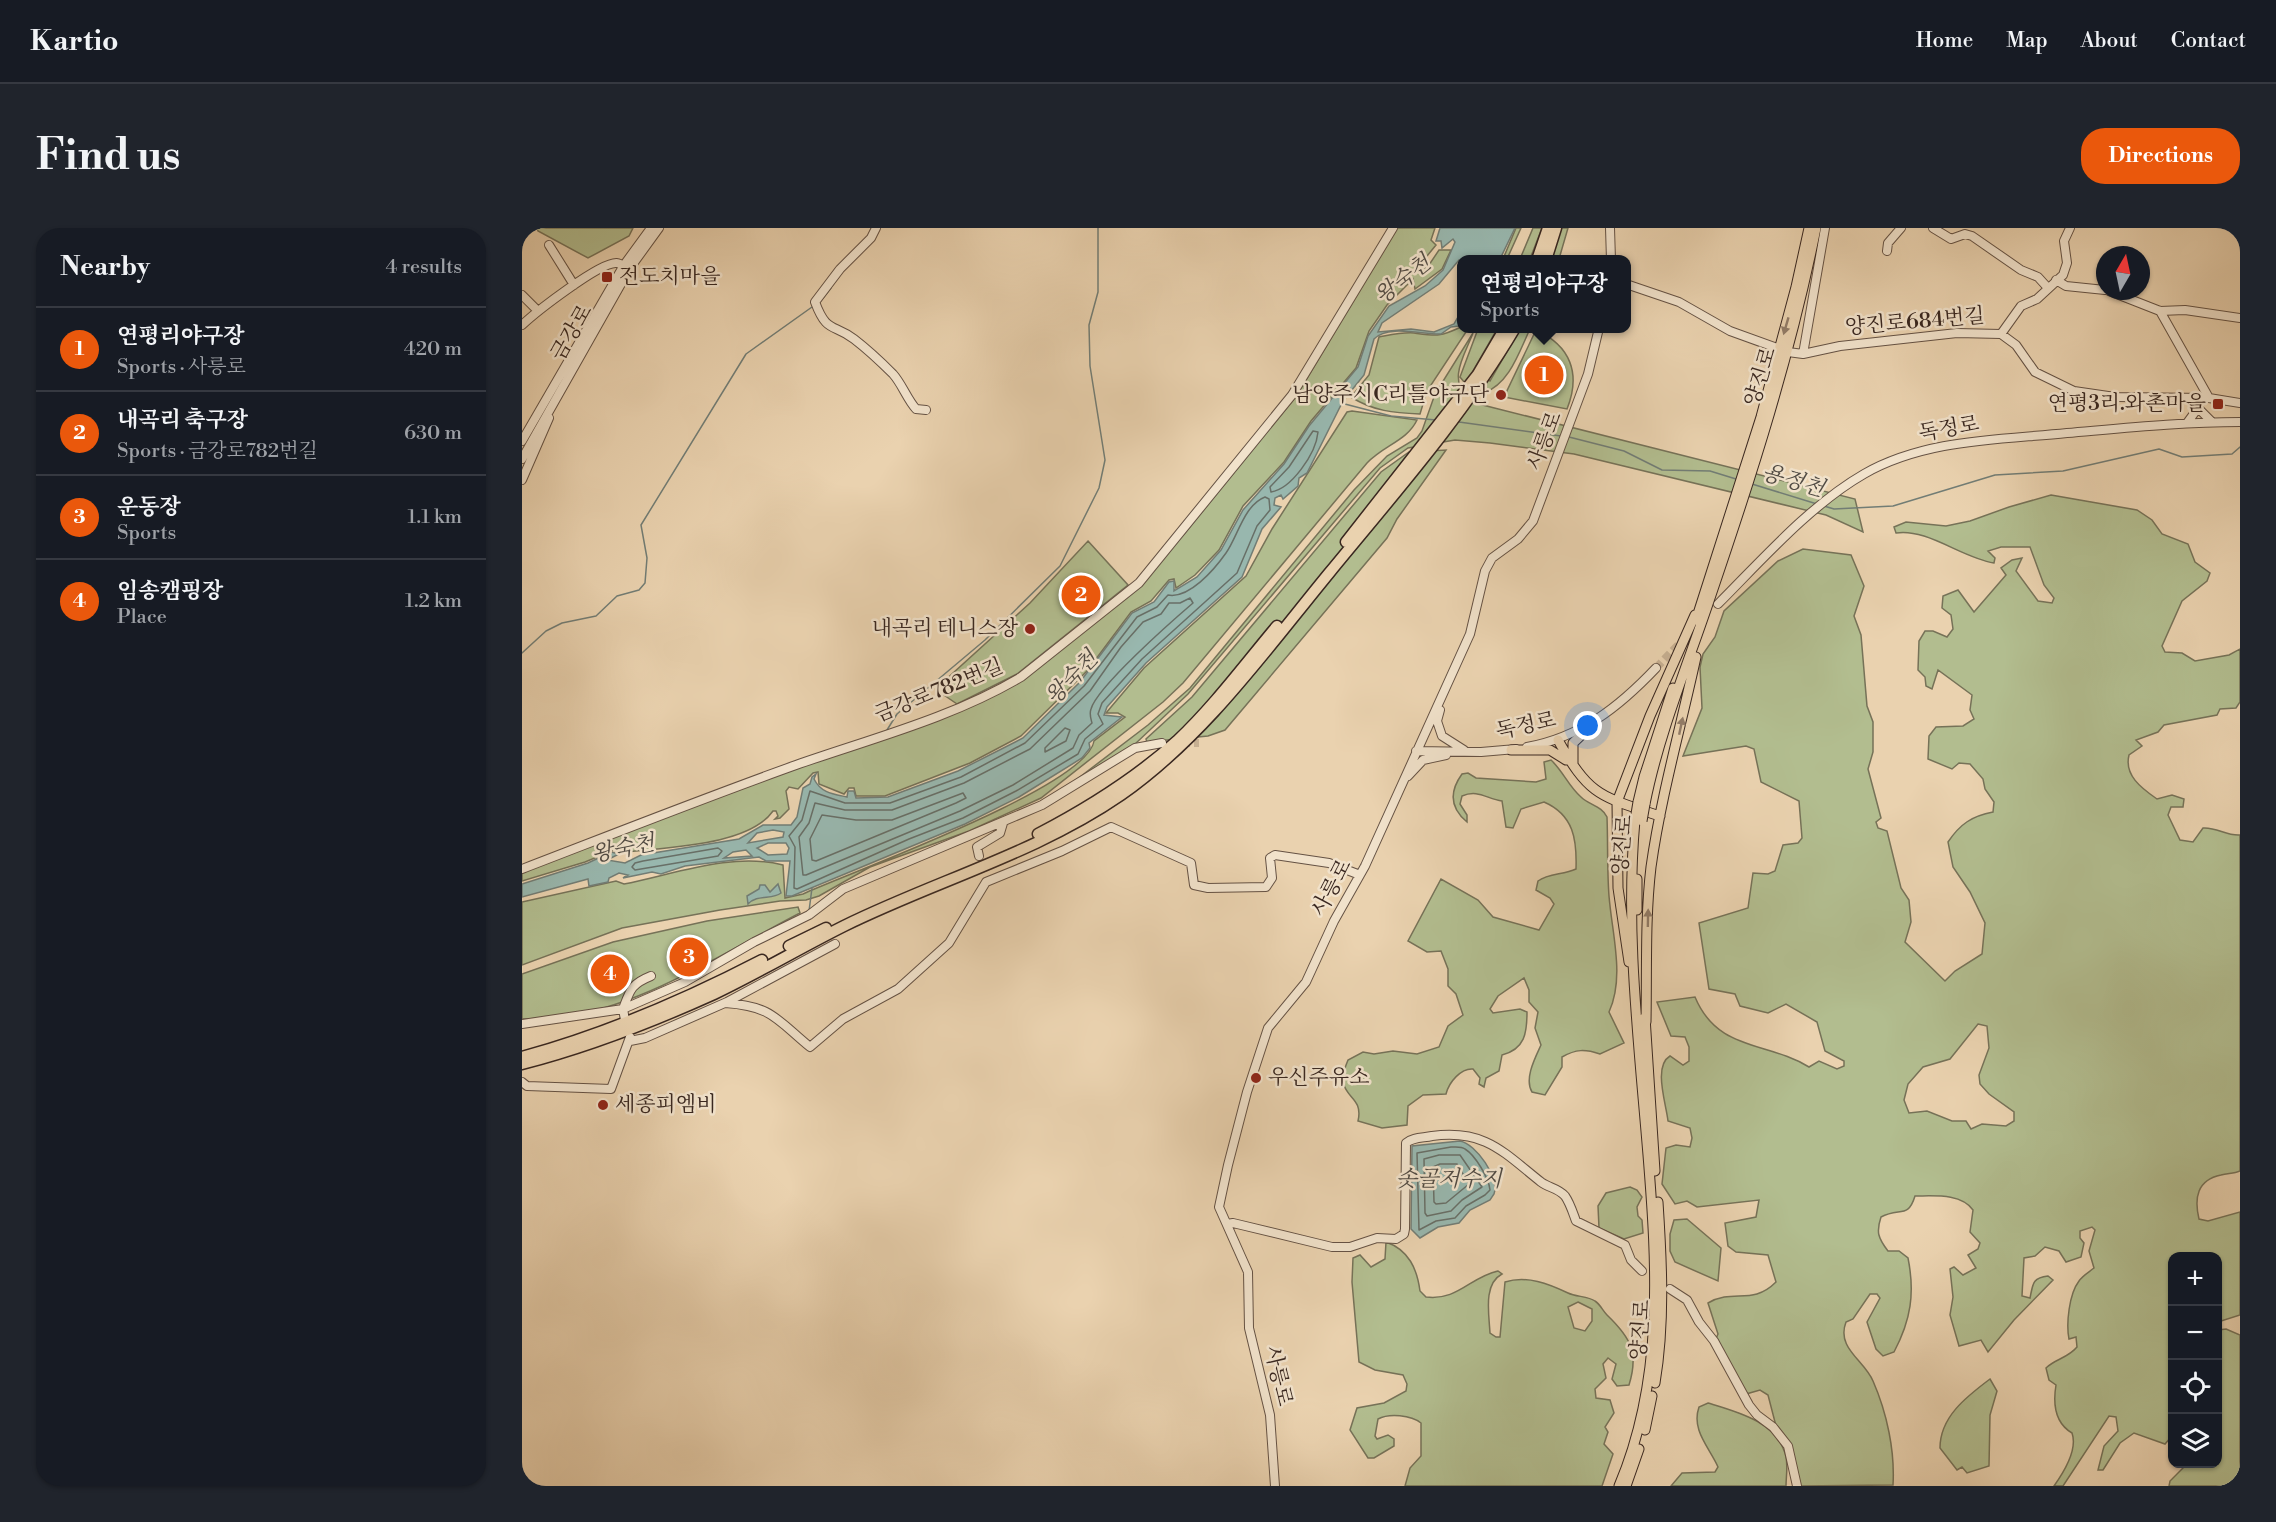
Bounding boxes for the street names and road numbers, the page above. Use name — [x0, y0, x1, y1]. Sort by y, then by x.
street label: 금강로 — [546, 300, 598, 366]
street label: 양진로684번길 — [1844, 303, 1986, 341]
street label: 양진로 — [1740, 344, 1782, 410]
street label: 사릉로 — [1522, 408, 1568, 474]
street label: 독정로 — [1917, 411, 1981, 447]
street label: 금강로782번길 — [871, 653, 1007, 729]
street label: 독정로 — [1494, 707, 1558, 745]
street label: 양진로 — [1607, 814, 1639, 876]
street label: 사릉로 — [1306, 855, 1358, 921]
street label: 양진로 — [1626, 1299, 1656, 1361]
street label: 사릉로 — [1258, 1343, 1298, 1409]

